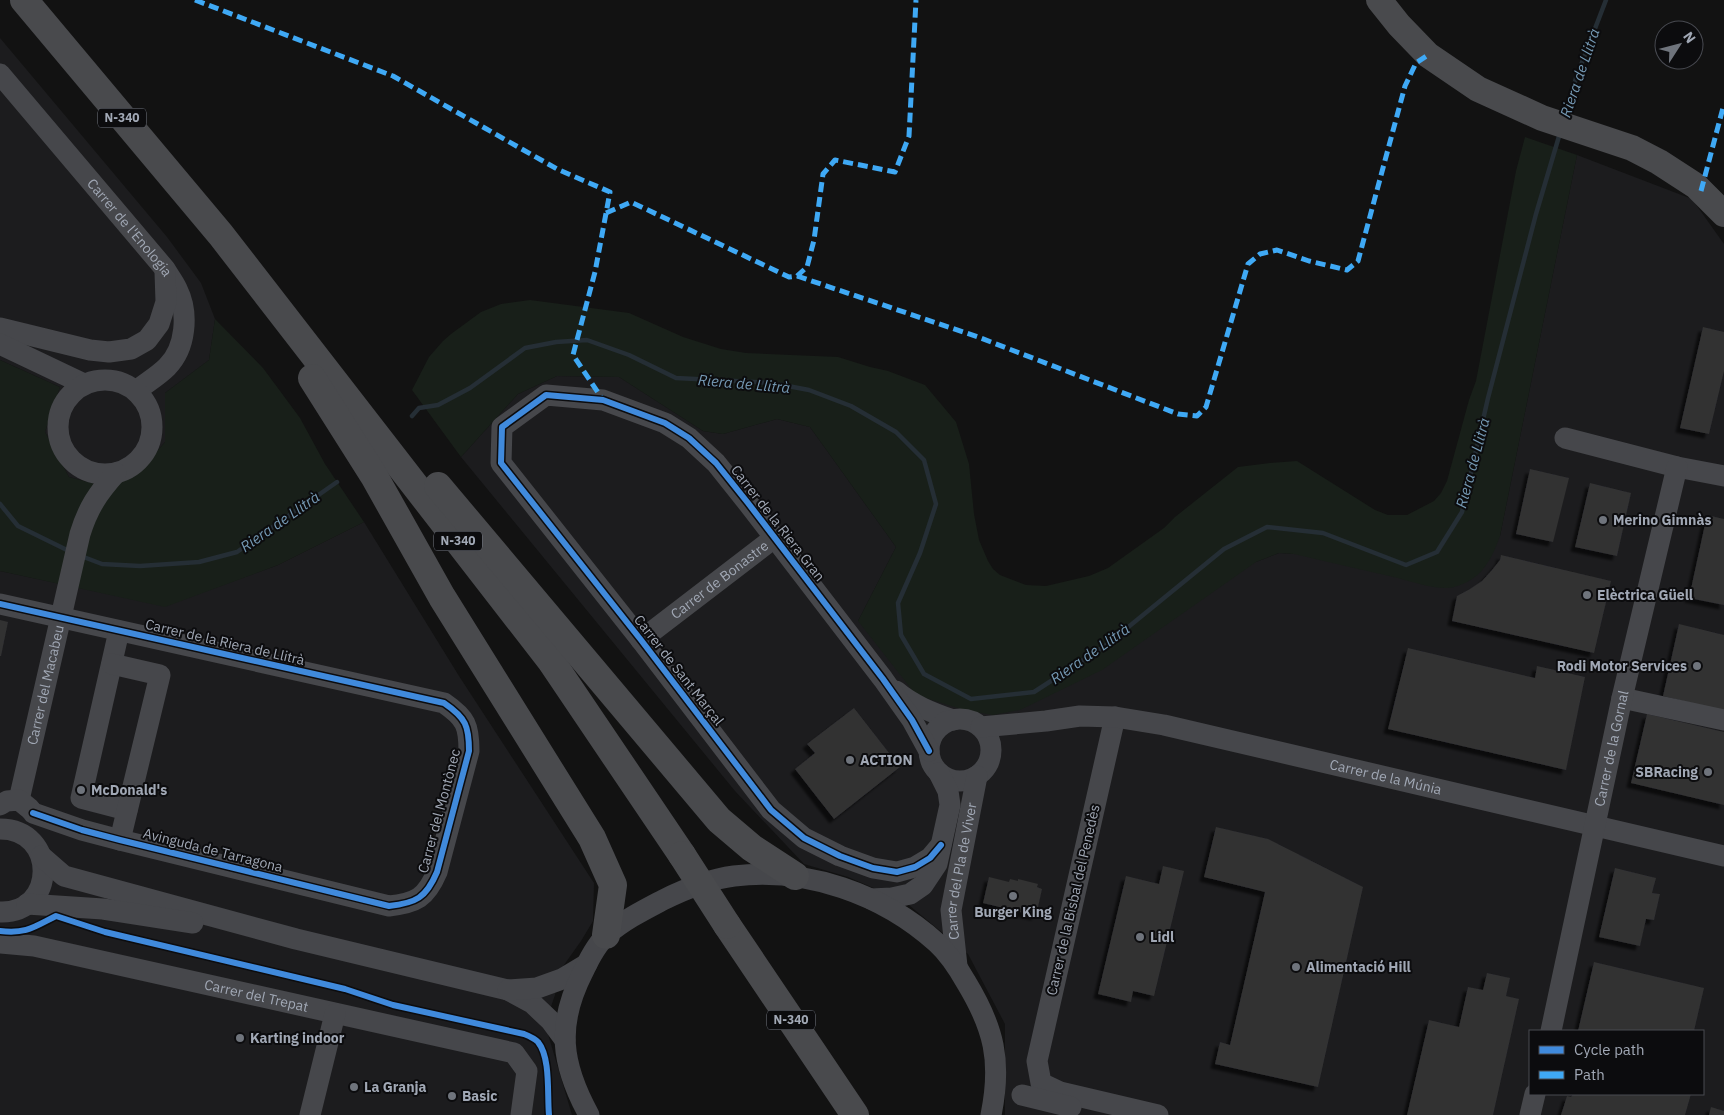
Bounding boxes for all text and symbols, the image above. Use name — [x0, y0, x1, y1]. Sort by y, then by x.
north arrow — [1654, 20, 1704, 70]
water label: Riera de Llitrà — [1555, 26, 1604, 120]
text: N — [1679, 28, 1700, 47]
road number: N-340 — [98, 109, 146, 128]
street label: Carrer de l'Enologia — [83, 175, 177, 280]
water label: Riera de Llitrà — [697, 370, 791, 397]
water label: Riera de Llitrà — [1451, 415, 1494, 510]
street label: Carrer de la Riera Gran — [727, 461, 829, 585]
water label: Riera de Llitrà — [236, 487, 323, 556]
place label: Merino Gimnàs — [1613, 511, 1712, 529]
marker: Merino Gimnàs — [1597, 514, 1609, 526]
road number: N-340 — [434, 532, 482, 550]
street label: Carrer de Bonastre — [667, 536, 772, 623]
place label: Elèctrica Güell — [1597, 586, 1693, 604]
marker: Elèctrica Güell — [1581, 589, 1593, 601]
street label: Carrer de Sant Marçal — [630, 611, 728, 729]
street label: Carrer de la Riera de Llitrà — [144, 615, 307, 669]
water label: Riera de Llitrà — [1046, 619, 1133, 688]
street label: Carrer del Macabeu — [23, 623, 68, 747]
place label: Rodi Motor Services — [1557, 657, 1687, 675]
marker: Rodi Motor Services — [1691, 660, 1703, 672]
street label: Carrer de la Gornal — [1590, 688, 1633, 808]
street label: Carrer del Montònec — [414, 747, 464, 875]
place label: ACTION — [860, 751, 913, 769]
marker: ACTION — [844, 754, 856, 766]
street label: Carrer de la Múnia — [1328, 755, 1444, 799]
place label: SBRacing — [1635, 763, 1698, 781]
marker: SBRacing — [1702, 766, 1714, 778]
place label: McDonald's — [91, 781, 167, 799]
marker: McDonald's — [75, 784, 87, 796]
street label: Carrer del Pla de Viver — [941, 801, 981, 941]
street label: Carrer de la Bisbal del Penedès — [1042, 803, 1104, 997]
street label: Avinguda de Tarragona — [141, 824, 285, 876]
marker: Burger King — [1007, 890, 1019, 902]
place label: Burger King — [974, 903, 1052, 921]
place label: Lidl — [1150, 928, 1174, 946]
marker: Lidl — [1134, 931, 1146, 943]
place label: Alimentació Hill — [1306, 958, 1411, 976]
marker: Alimentació Hill — [1290, 961, 1302, 973]
street label: Carrer del Trepat — [203, 975, 310, 1016]
road number: N-340 — [767, 1010, 815, 1030]
place label: Karting indoor — [250, 1029, 345, 1047]
legend — [1529, 1030, 1704, 1095]
marker: Karting indoor — [234, 1032, 246, 1044]
text: Cycle path — [1574, 1040, 1645, 1059]
text: Path — [1574, 1065, 1605, 1084]
place label: La Granja — [364, 1078, 427, 1096]
marker: La Granja — [348, 1081, 360, 1093]
place label: Basic — [462, 1087, 498, 1105]
marker: Basic — [446, 1090, 458, 1102]

